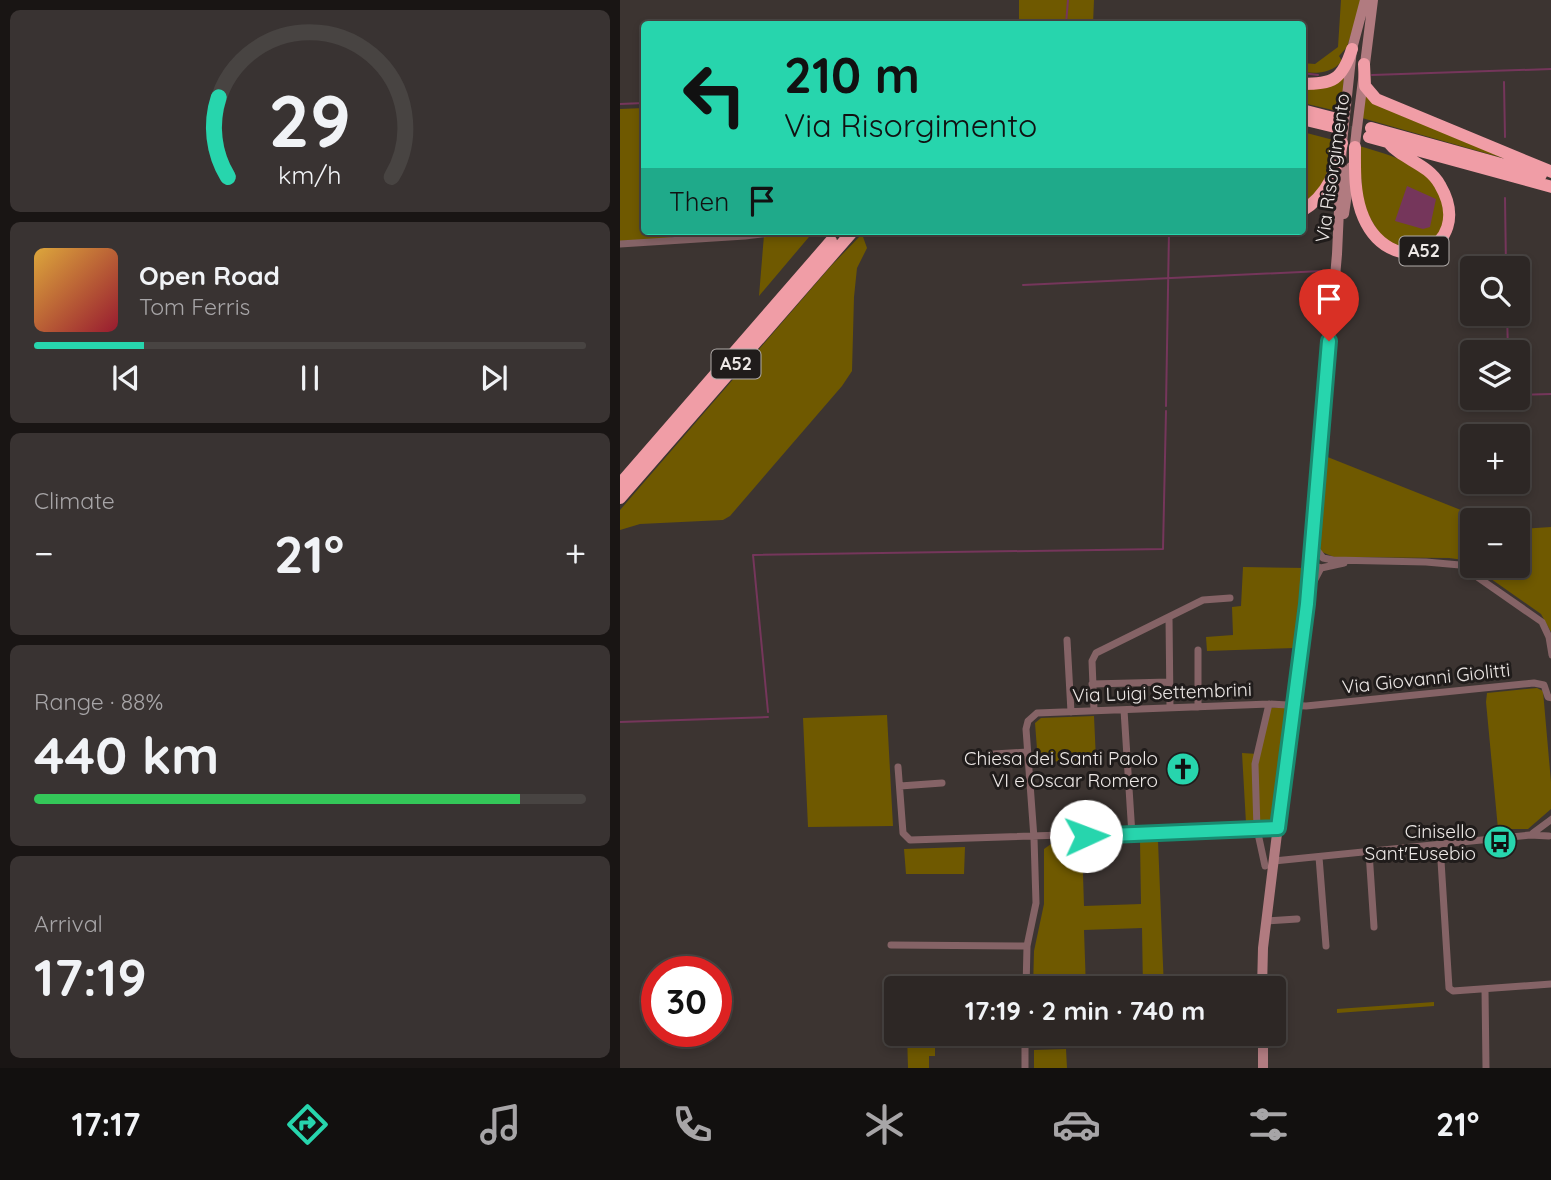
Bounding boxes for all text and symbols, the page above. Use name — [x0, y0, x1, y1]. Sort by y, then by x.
text: 210 m — [784, 44, 920, 105]
icon: left — [669, 49, 760, 140]
text: 29 — [269, 74, 351, 165]
street label: Via Risorgimento — [1310, 92, 1354, 244]
text: Via Risorgimento — [784, 105, 1037, 145]
text: km/h — [278, 159, 342, 190]
icon: arrive — [743, 182, 781, 220]
text: Then — [669, 185, 729, 218]
road number: A52 — [1400, 236, 1448, 265]
map controls — [1460, 256, 1530, 578]
button: search — [1460, 256, 1530, 326]
text: Open Road — [139, 259, 280, 292]
pin — [1299, 269, 1359, 341]
icon: arrive — [1310, 280, 1348, 318]
text: Tom Ferris — [139, 292, 250, 321]
button: layers — [1460, 340, 1530, 410]
road number: A52 — [712, 350, 760, 378]
icon: previous — [107, 359, 145, 397]
icon: pause — [291, 359, 329, 397]
icon: next — [475, 359, 513, 397]
button: + — [1460, 424, 1530, 494]
text: Climate — [34, 486, 115, 515]
button: − — [1460, 508, 1530, 578]
text: 21° — [274, 521, 344, 586]
text: − — [34, 529, 54, 577]
text: + — [565, 529, 586, 577]
street label: Via Giovanni Giolitti — [1341, 657, 1511, 699]
street label: Via Luigi Settembrini — [1072, 677, 1252, 707]
text: Range · 88% — [34, 687, 163, 716]
text: 440 km — [34, 722, 219, 787]
place label: Chiesa dei Santi Paolo VI e Oscar Romero — [964, 746, 1158, 792]
church icon: Chiesa dei Santi Paolo VI e Oscar Romero — [1164, 750, 1202, 788]
position arrow — [1049, 799, 1123, 873]
place label: Cinisello Sant'Eusebio — [1365, 819, 1476, 865]
bus stop icon: Cinisello Sant'Eusebio — [1481, 823, 1519, 861]
text: Arrival — [34, 909, 103, 938]
text: 17:19 — [34, 944, 147, 1009]
speed limit sign: 30 — [641, 956, 732, 1047]
text: 17:19 · 2 min · 740 m — [965, 994, 1205, 1027]
icon: directions — [283, 1100, 332, 1149]
icon: music — [476, 1100, 525, 1149]
icon: phone — [668, 1100, 717, 1149]
icon: climate — [860, 1100, 909, 1149]
icon: car — [1052, 1100, 1101, 1149]
icon: filters — [1244, 1100, 1293, 1149]
text: 17:17 — [72, 1104, 140, 1144]
text: 21° — [1436, 1104, 1479, 1144]

